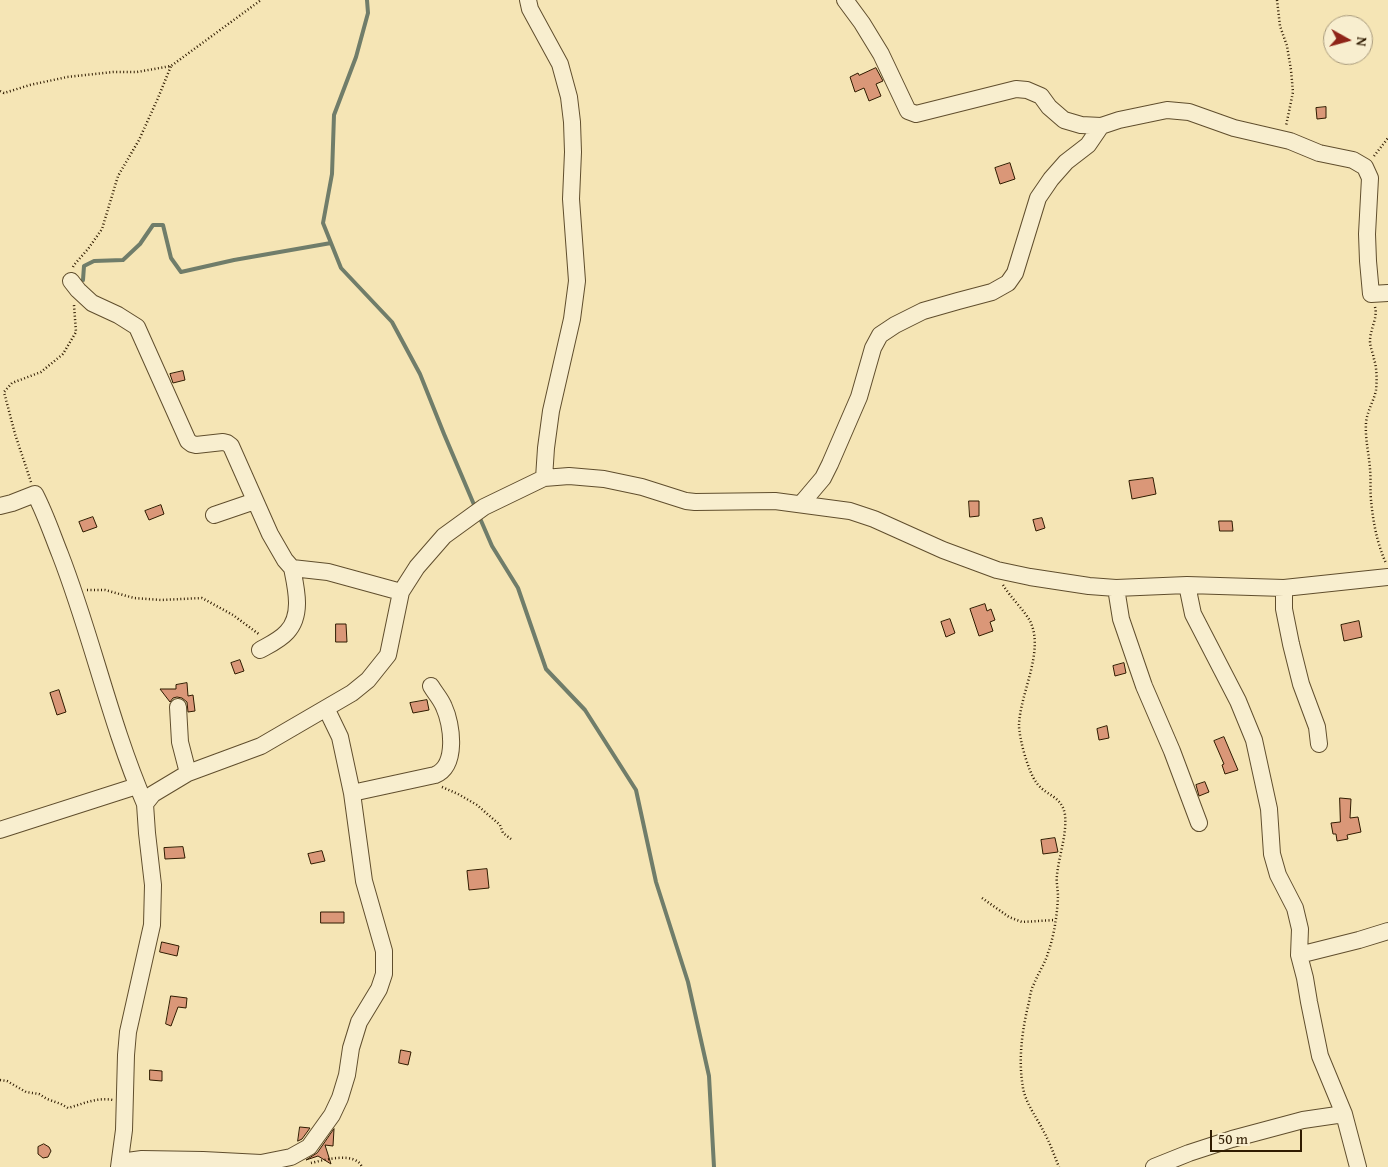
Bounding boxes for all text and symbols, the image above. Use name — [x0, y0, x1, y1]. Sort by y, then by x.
north arrow — [1323, 15, 1373, 65]
text: N — [1351, 36, 1372, 48]
scale bar — [1213, 1120, 1306, 1152]
text: 50 m — [1218, 1128, 1248, 1149]

